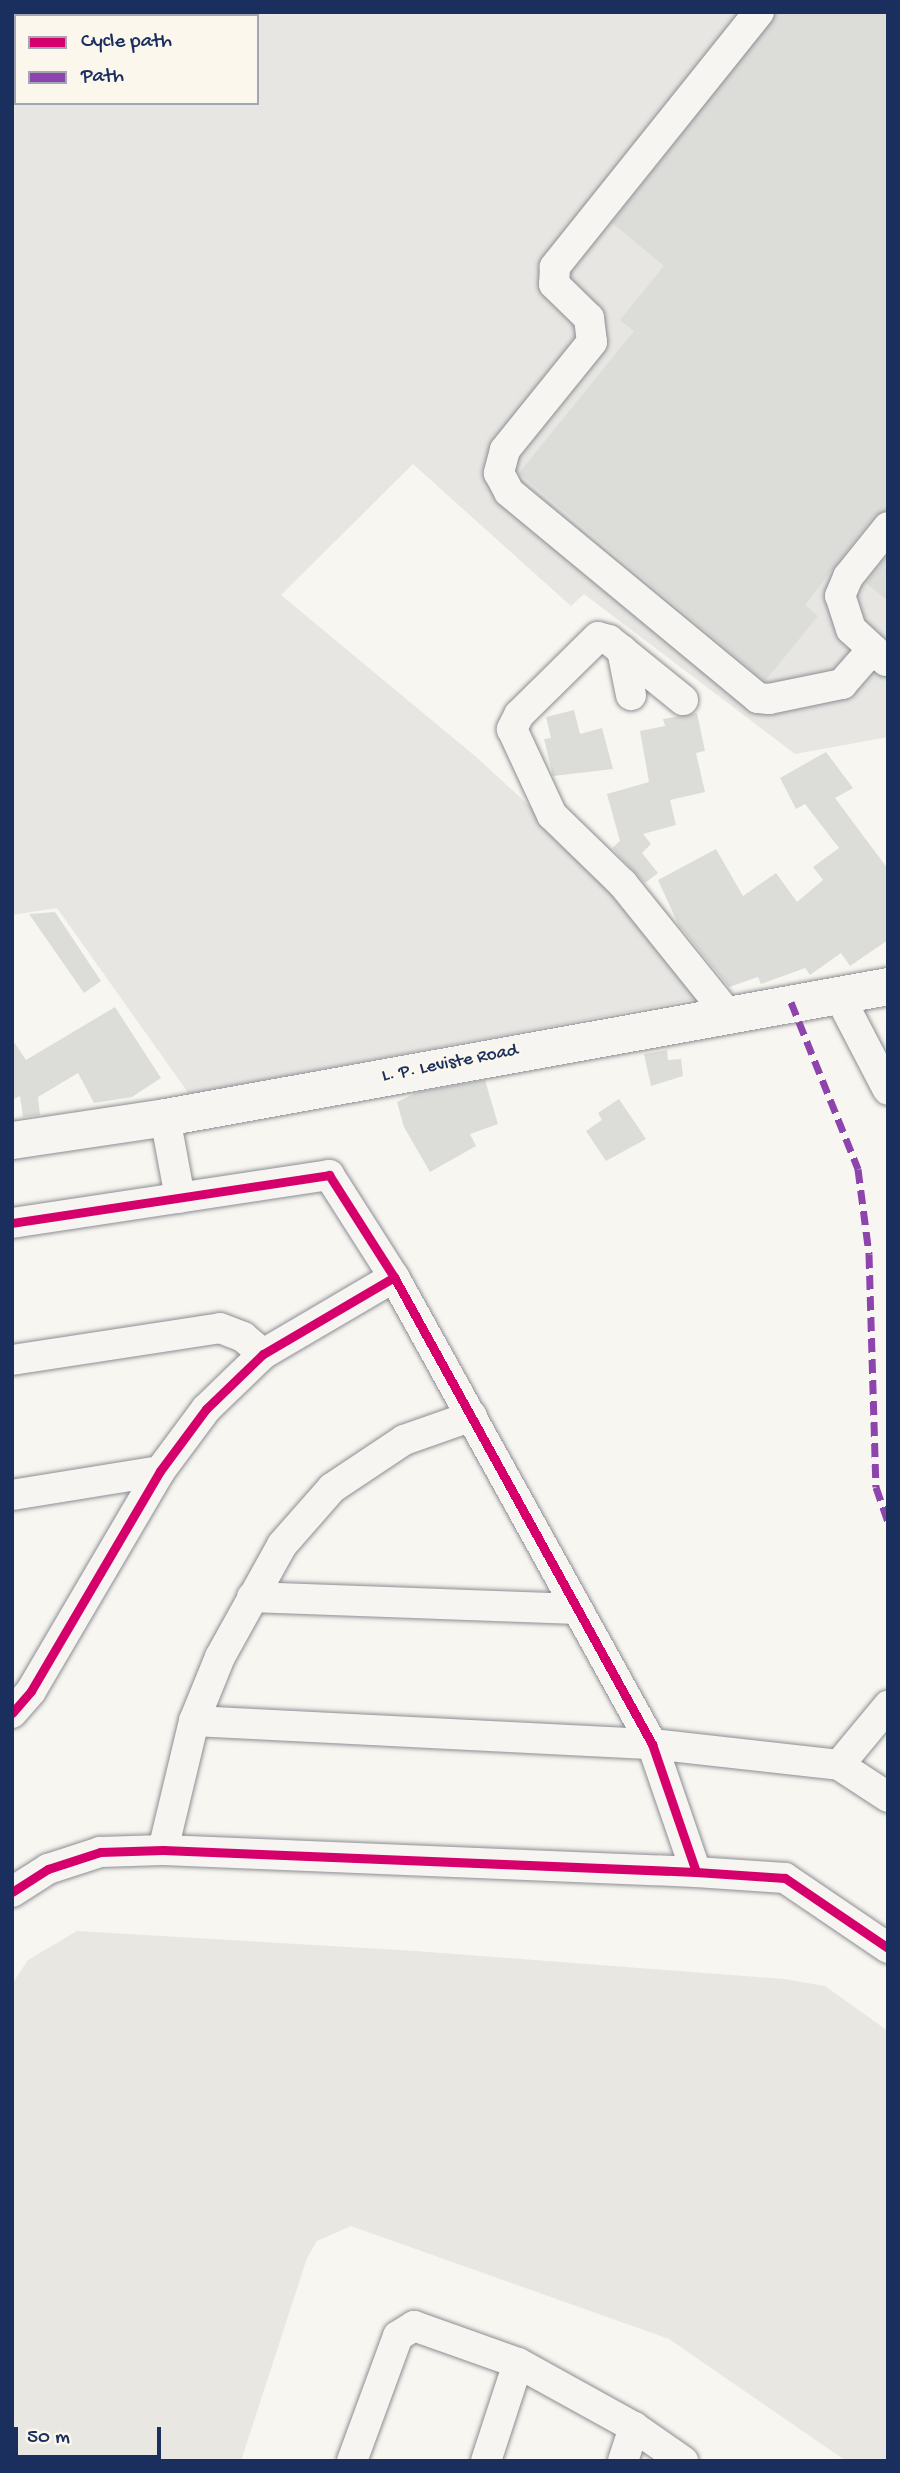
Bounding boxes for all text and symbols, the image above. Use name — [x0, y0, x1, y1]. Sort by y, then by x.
legend — [14, 14, 259, 105]
text: Cycle path — [81, 30, 172, 55]
text: Path — [81, 65, 124, 90]
street label: L. P. Leviste Road — [380, 1040, 520, 1088]
scale bar — [18, 2414, 164, 2458]
text: 50 m — [27, 2426, 70, 2451]

